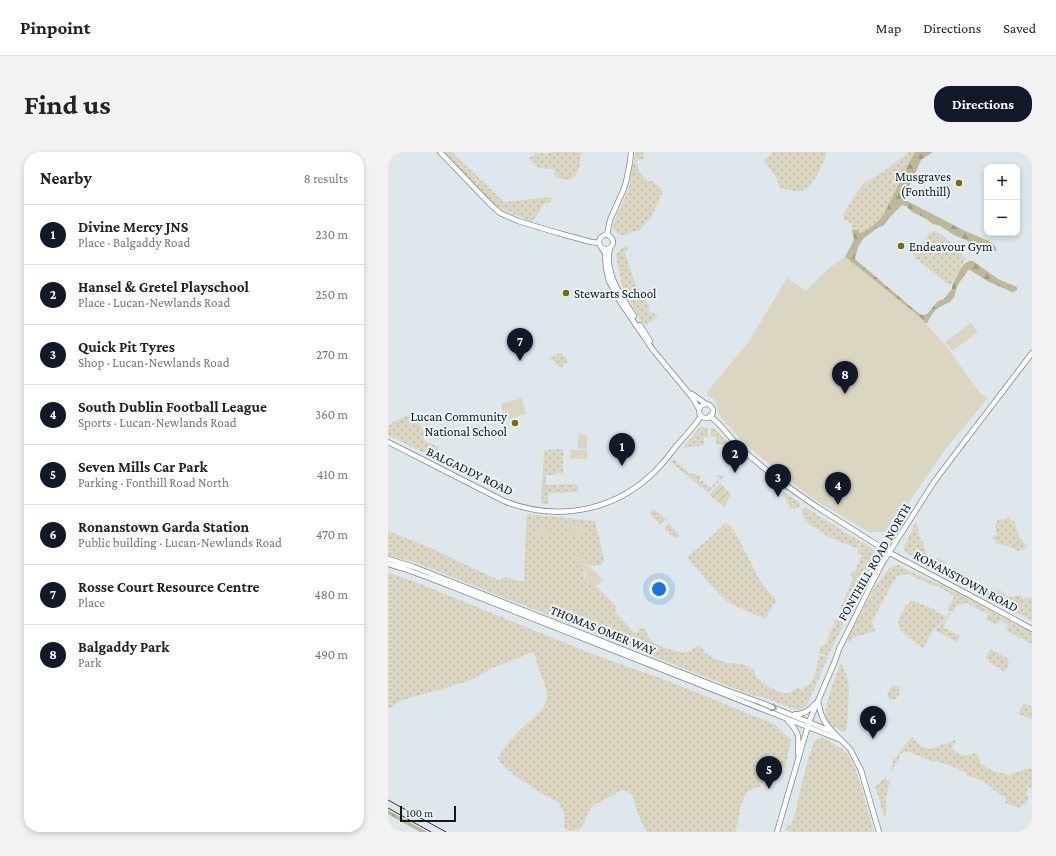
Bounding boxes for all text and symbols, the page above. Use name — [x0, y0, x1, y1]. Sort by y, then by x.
text: Pinpoint — [20, 17, 91, 38]
text: Map — [876, 20, 901, 36]
text: Directions — [923, 20, 981, 36]
text: Saved — [1003, 20, 1036, 36]
button: Directions — [934, 86, 1032, 122]
text: Find us — [24, 89, 111, 120]
map controls — [984, 164, 1020, 236]
button: + — [984, 164, 1020, 200]
text: Nearby — [40, 169, 92, 188]
place label: Musgraves (Fonthill) — [895, 169, 951, 200]
text: 8 results — [304, 171, 348, 186]
marker: Musgraves (Fonthill) — [954, 178, 964, 188]
button: − — [984, 200, 1020, 236]
text: Divine Mercy JNS — [78, 219, 188, 235]
text: 1 — [51, 227, 55, 242]
text: 230 m — [315, 227, 348, 242]
text: Place · Balgaddy Road — [78, 235, 190, 250]
place label: Endeavour Gym — [909, 239, 993, 254]
marker: Endeavour Gym — [896, 241, 906, 251]
text: Hansel & Gretel Playschool — [78, 279, 249, 295]
place label: Stewarts School — [574, 286, 657, 301]
text: 2 — [50, 287, 56, 302]
text: 250 m — [315, 287, 348, 302]
marker: Stewarts School — [561, 288, 571, 298]
text: Place · Lucan-Newlands Road — [78, 295, 230, 310]
pin: 7 — [507, 328, 533, 361]
text: Quick Pit Tyres — [78, 339, 175, 355]
text: 3 — [50, 347, 56, 362]
text: 270 m — [316, 347, 348, 362]
text: Shop · Lucan-Newlands Road — [78, 355, 230, 370]
pin: 8 — [832, 361, 858, 394]
text: South Dublin Football League — [78, 399, 267, 415]
text: 4 — [49, 407, 57, 422]
text: 360 m — [315, 407, 348, 422]
place label: Lucan Community National School — [410, 409, 508, 439]
text: Sports · Lucan-Newlands Road — [78, 415, 237, 430]
marker: Lucan Community National School — [510, 418, 520, 428]
pin: 1 — [609, 433, 635, 466]
pin: 2 — [722, 440, 748, 473]
street label: BALGADDY ROAD — [424, 444, 516, 498]
text: Seven Mills Car Park — [78, 459, 208, 475]
pin: 3 — [765, 464, 791, 497]
text: 5 — [50, 467, 56, 482]
text: 410 m — [317, 467, 348, 482]
pin: 4 — [825, 472, 851, 505]
text: Parking · Fonthill Road North — [78, 475, 229, 490]
street label: FONTHILL ROAD NORTH — [834, 501, 914, 623]
text: Ronanstown Garda Station — [78, 519, 249, 535]
text: 6 — [49, 527, 57, 542]
text: 470 m — [316, 527, 348, 542]
text: Public building · Lucan-Newlands Road — [78, 535, 282, 550]
street label: RONANSTOWN ROAD — [911, 547, 1021, 615]
text: Rosse Court Resource Centre — [78, 579, 259, 595]
your location — [649, 579, 669, 599]
text: 7 — [50, 587, 56, 602]
text: 480 m — [314, 587, 348, 602]
text: Place — [78, 595, 105, 610]
street label: THOMAS OMER WAY — [548, 602, 658, 658]
text: Balgaddy Park — [78, 639, 169, 655]
text: 8 — [49, 647, 57, 662]
text: 490 m — [315, 647, 348, 662]
text: Park — [78, 655, 101, 670]
one-way arrow — [770, 703, 778, 711]
pin: 6 — [860, 706, 886, 739]
pin: 5 — [756, 756, 782, 789]
scale bar — [400, 804, 456, 823]
text: 100 m — [406, 807, 433, 819]

